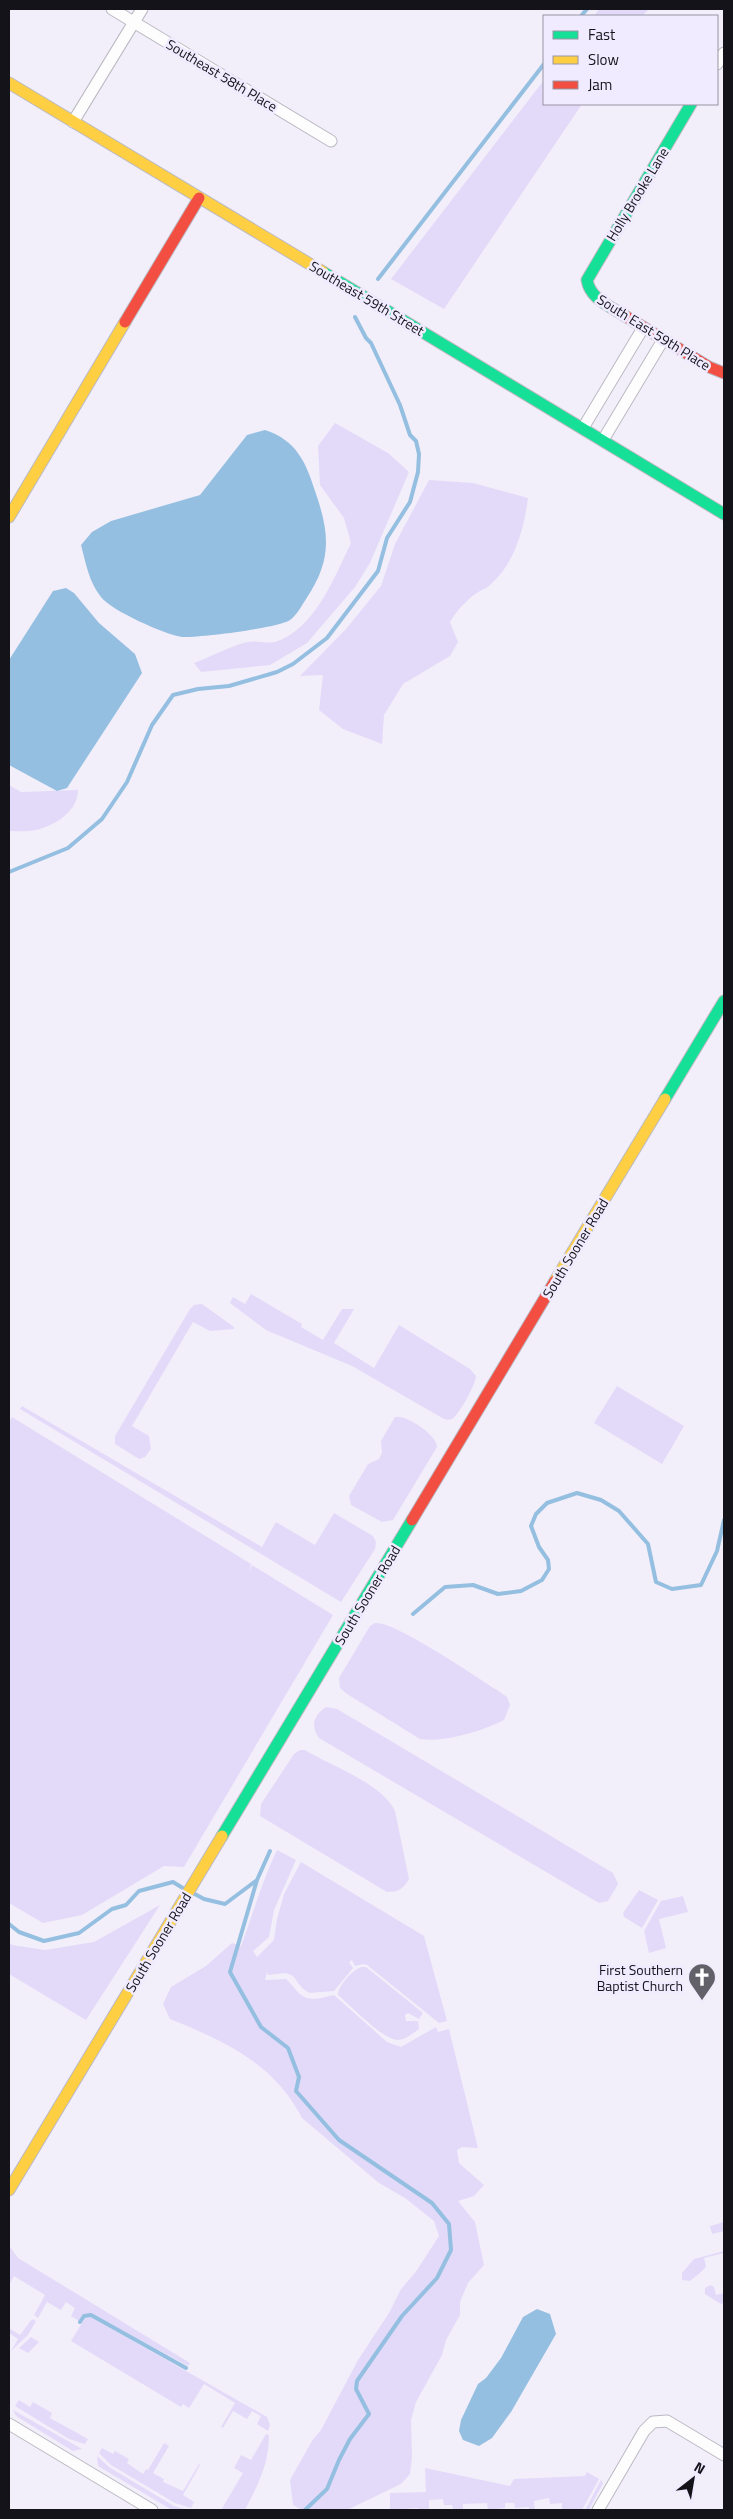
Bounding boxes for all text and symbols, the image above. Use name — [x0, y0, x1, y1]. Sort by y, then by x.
legend — [543, 15, 718, 105]
text: Fast — [588, 23, 616, 46]
street label: Southeast 58th Place — [162, 33, 282, 117]
text: Slow — [588, 48, 619, 71]
text: Jam — [588, 73, 612, 96]
street label: Holly Brooke Lane — [601, 143, 673, 245]
street label: Southeast 59th Street — [306, 255, 429, 341]
street label: South East 59th Place — [593, 289, 715, 375]
street label: South Sooner Road — [537, 1194, 613, 1302]
street label: South Sooner Road — [329, 1541, 405, 1649]
street label: South Sooner Road — [120, 1888, 196, 1996]
place label: First Southern Baptist Church — [597, 1959, 683, 1996]
church icon: First Southern Baptist Church — [687, 1962, 717, 2001]
north arrow — [668, 2454, 718, 2504]
text: N — [690, 2456, 710, 2479]

